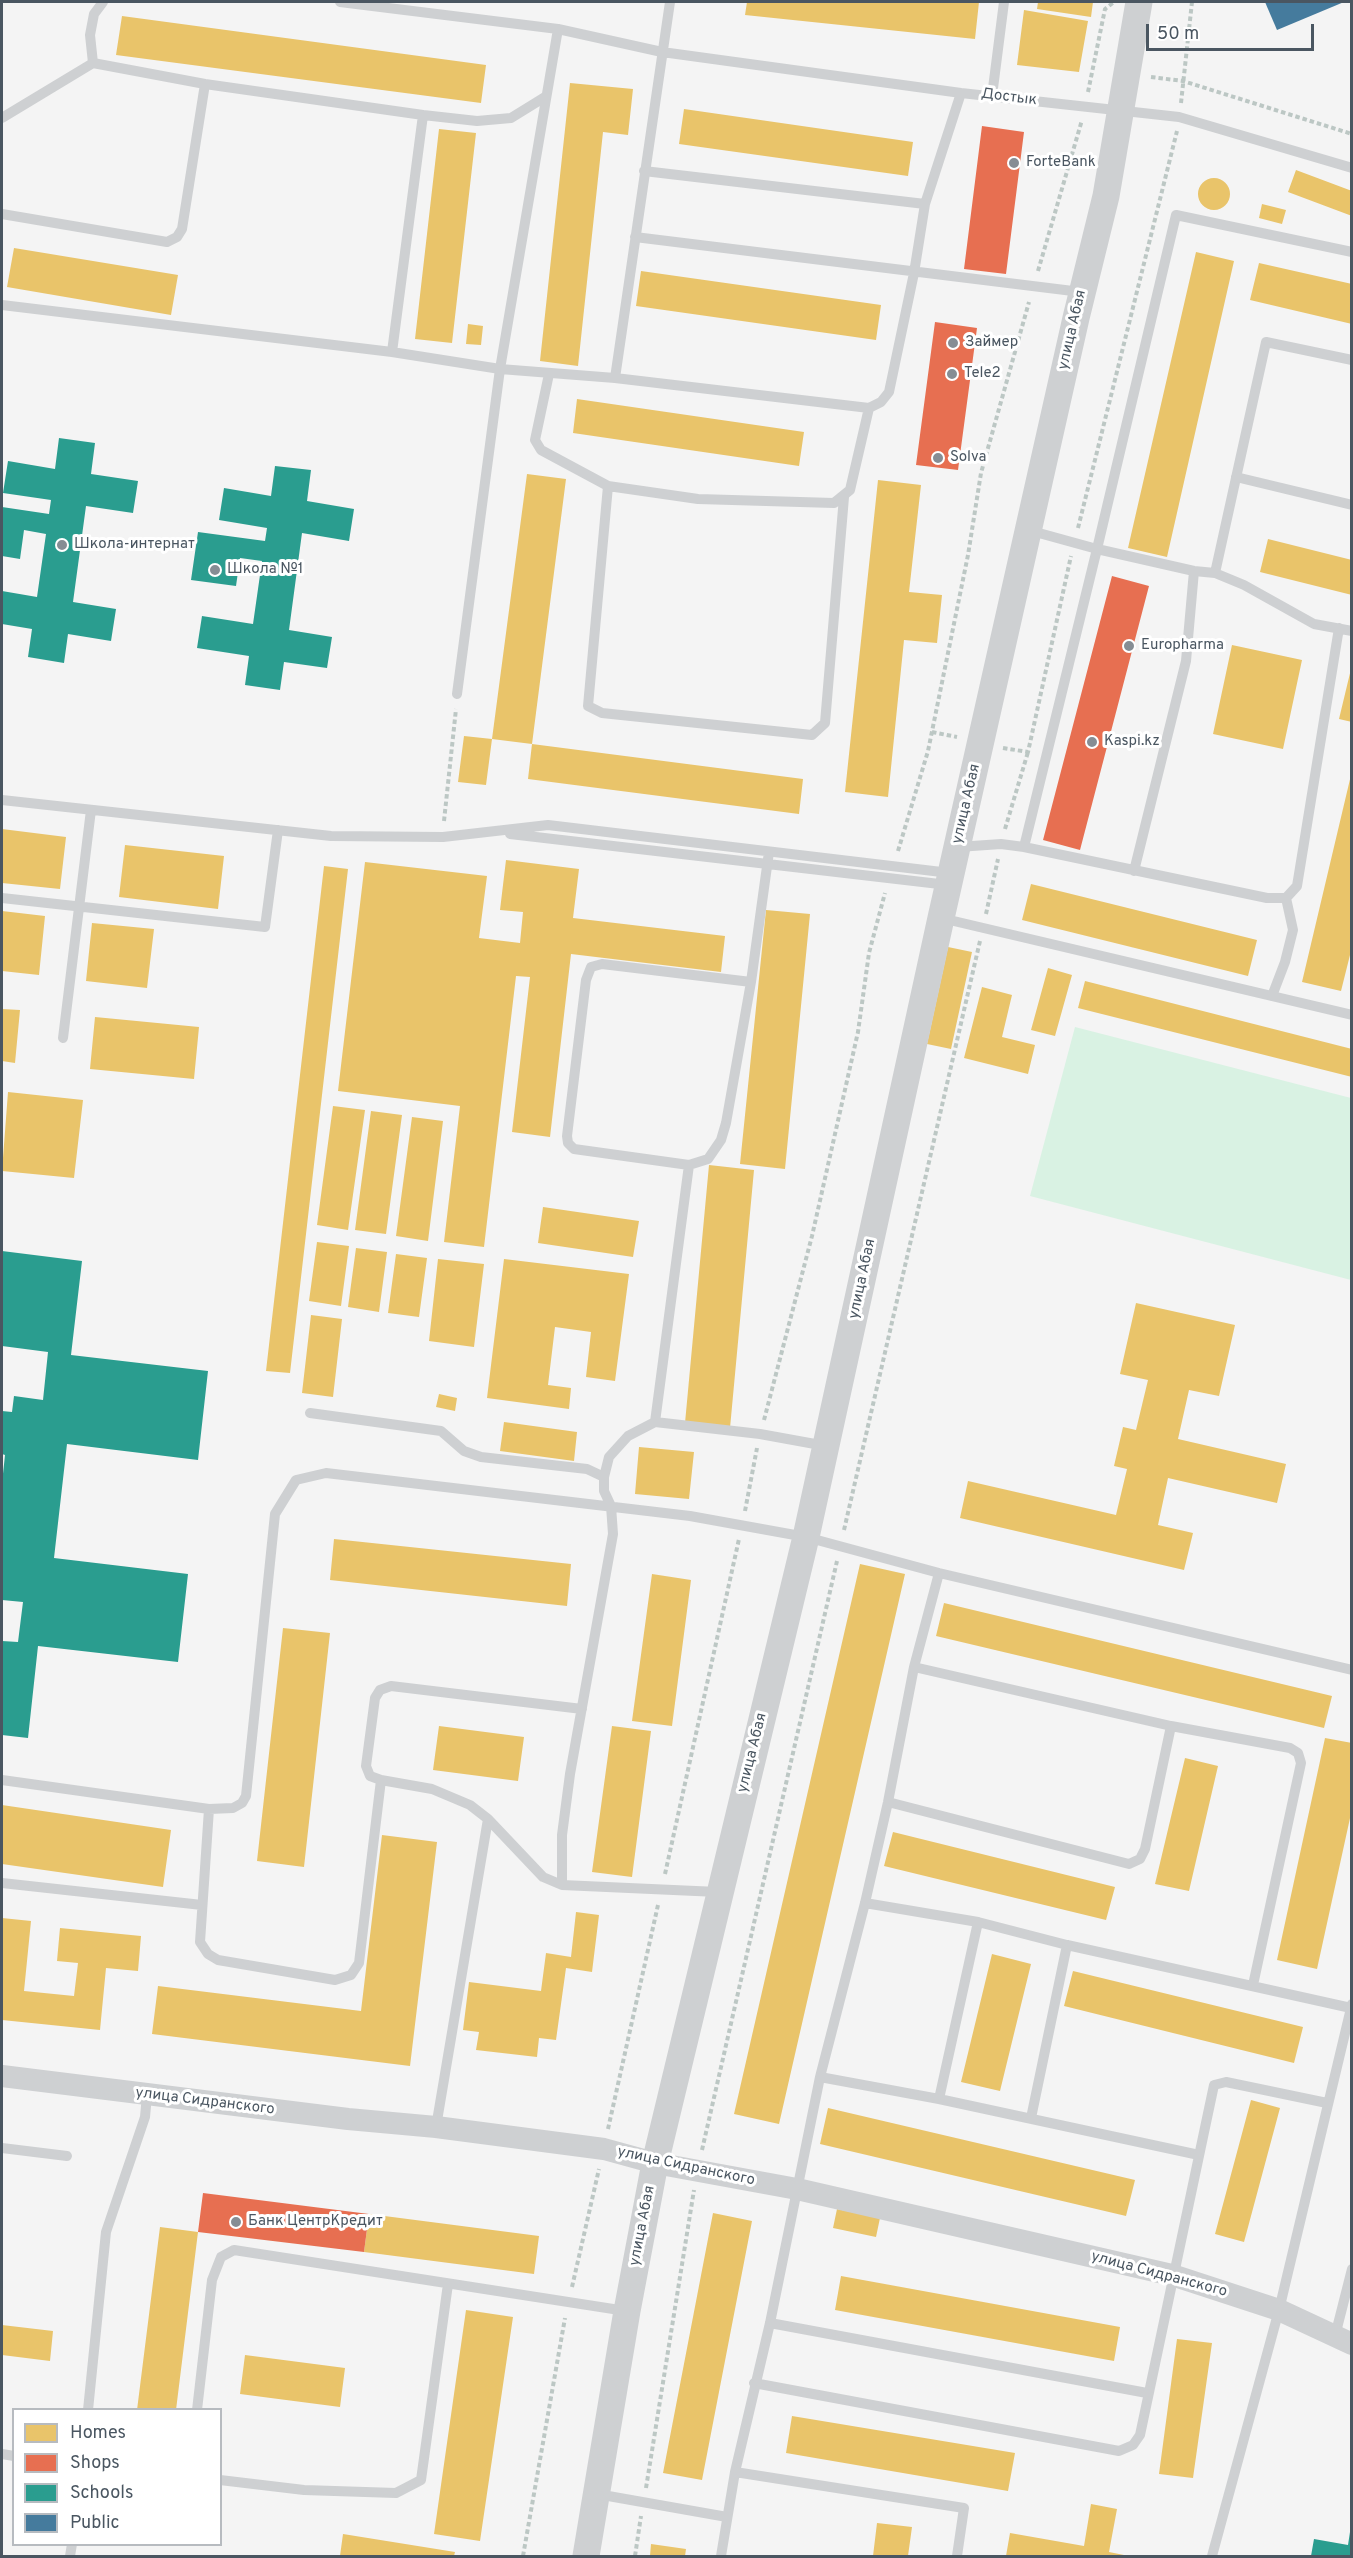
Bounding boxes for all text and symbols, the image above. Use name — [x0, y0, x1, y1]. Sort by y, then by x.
scale bar — [1149, 12, 1317, 50]
text: 50 m — [1157, 23, 1199, 46]
street label: Достык — [980, 86, 1038, 110]
place label: ForteBank — [1026, 154, 1096, 172]
marker: ForteBank — [1007, 156, 1021, 170]
street label: улица Абая — [1055, 288, 1091, 372]
place label: Займер — [965, 334, 1018, 352]
marker: Займер — [946, 336, 960, 350]
place label: Tele2 — [964, 365, 1001, 383]
marker: Tele2 — [945, 367, 959, 381]
place label: Solva — [950, 449, 986, 467]
marker: Solva — [931, 451, 945, 465]
place label: Школа-интернат — [74, 536, 195, 554]
marker: Школа-интернат — [55, 538, 69, 552]
place label: Школа №1 — [227, 561, 303, 579]
marker: Школа №1 — [208, 563, 222, 577]
place label: Europharma — [1141, 637, 1224, 655]
marker: Europharma — [1122, 639, 1136, 653]
place label: Kaspi.kz — [1104, 733, 1160, 751]
marker: Kaspi.kz — [1085, 735, 1099, 749]
street label: улица Абая — [949, 762, 985, 846]
street label: улица Абая — [846, 1237, 880, 1321]
street label: улица Абая — [734, 1711, 772, 1795]
street label: улица Сидранского — [134, 2085, 276, 2119]
street label: улица Сидранского — [616, 2144, 756, 2190]
street label: улица Абая — [626, 2184, 660, 2268]
place label: Банк ЦентрКредит — [248, 2213, 383, 2231]
marker: Банк ЦентрКредит — [229, 2215, 243, 2229]
street label: улица Сидранского — [1089, 2248, 1229, 2302]
legend — [12, 2408, 222, 2546]
text: Homes — [70, 2422, 126, 2445]
text: Shops — [70, 2452, 120, 2475]
text: Schools — [70, 2482, 133, 2505]
text: Public — [70, 2512, 120, 2535]

